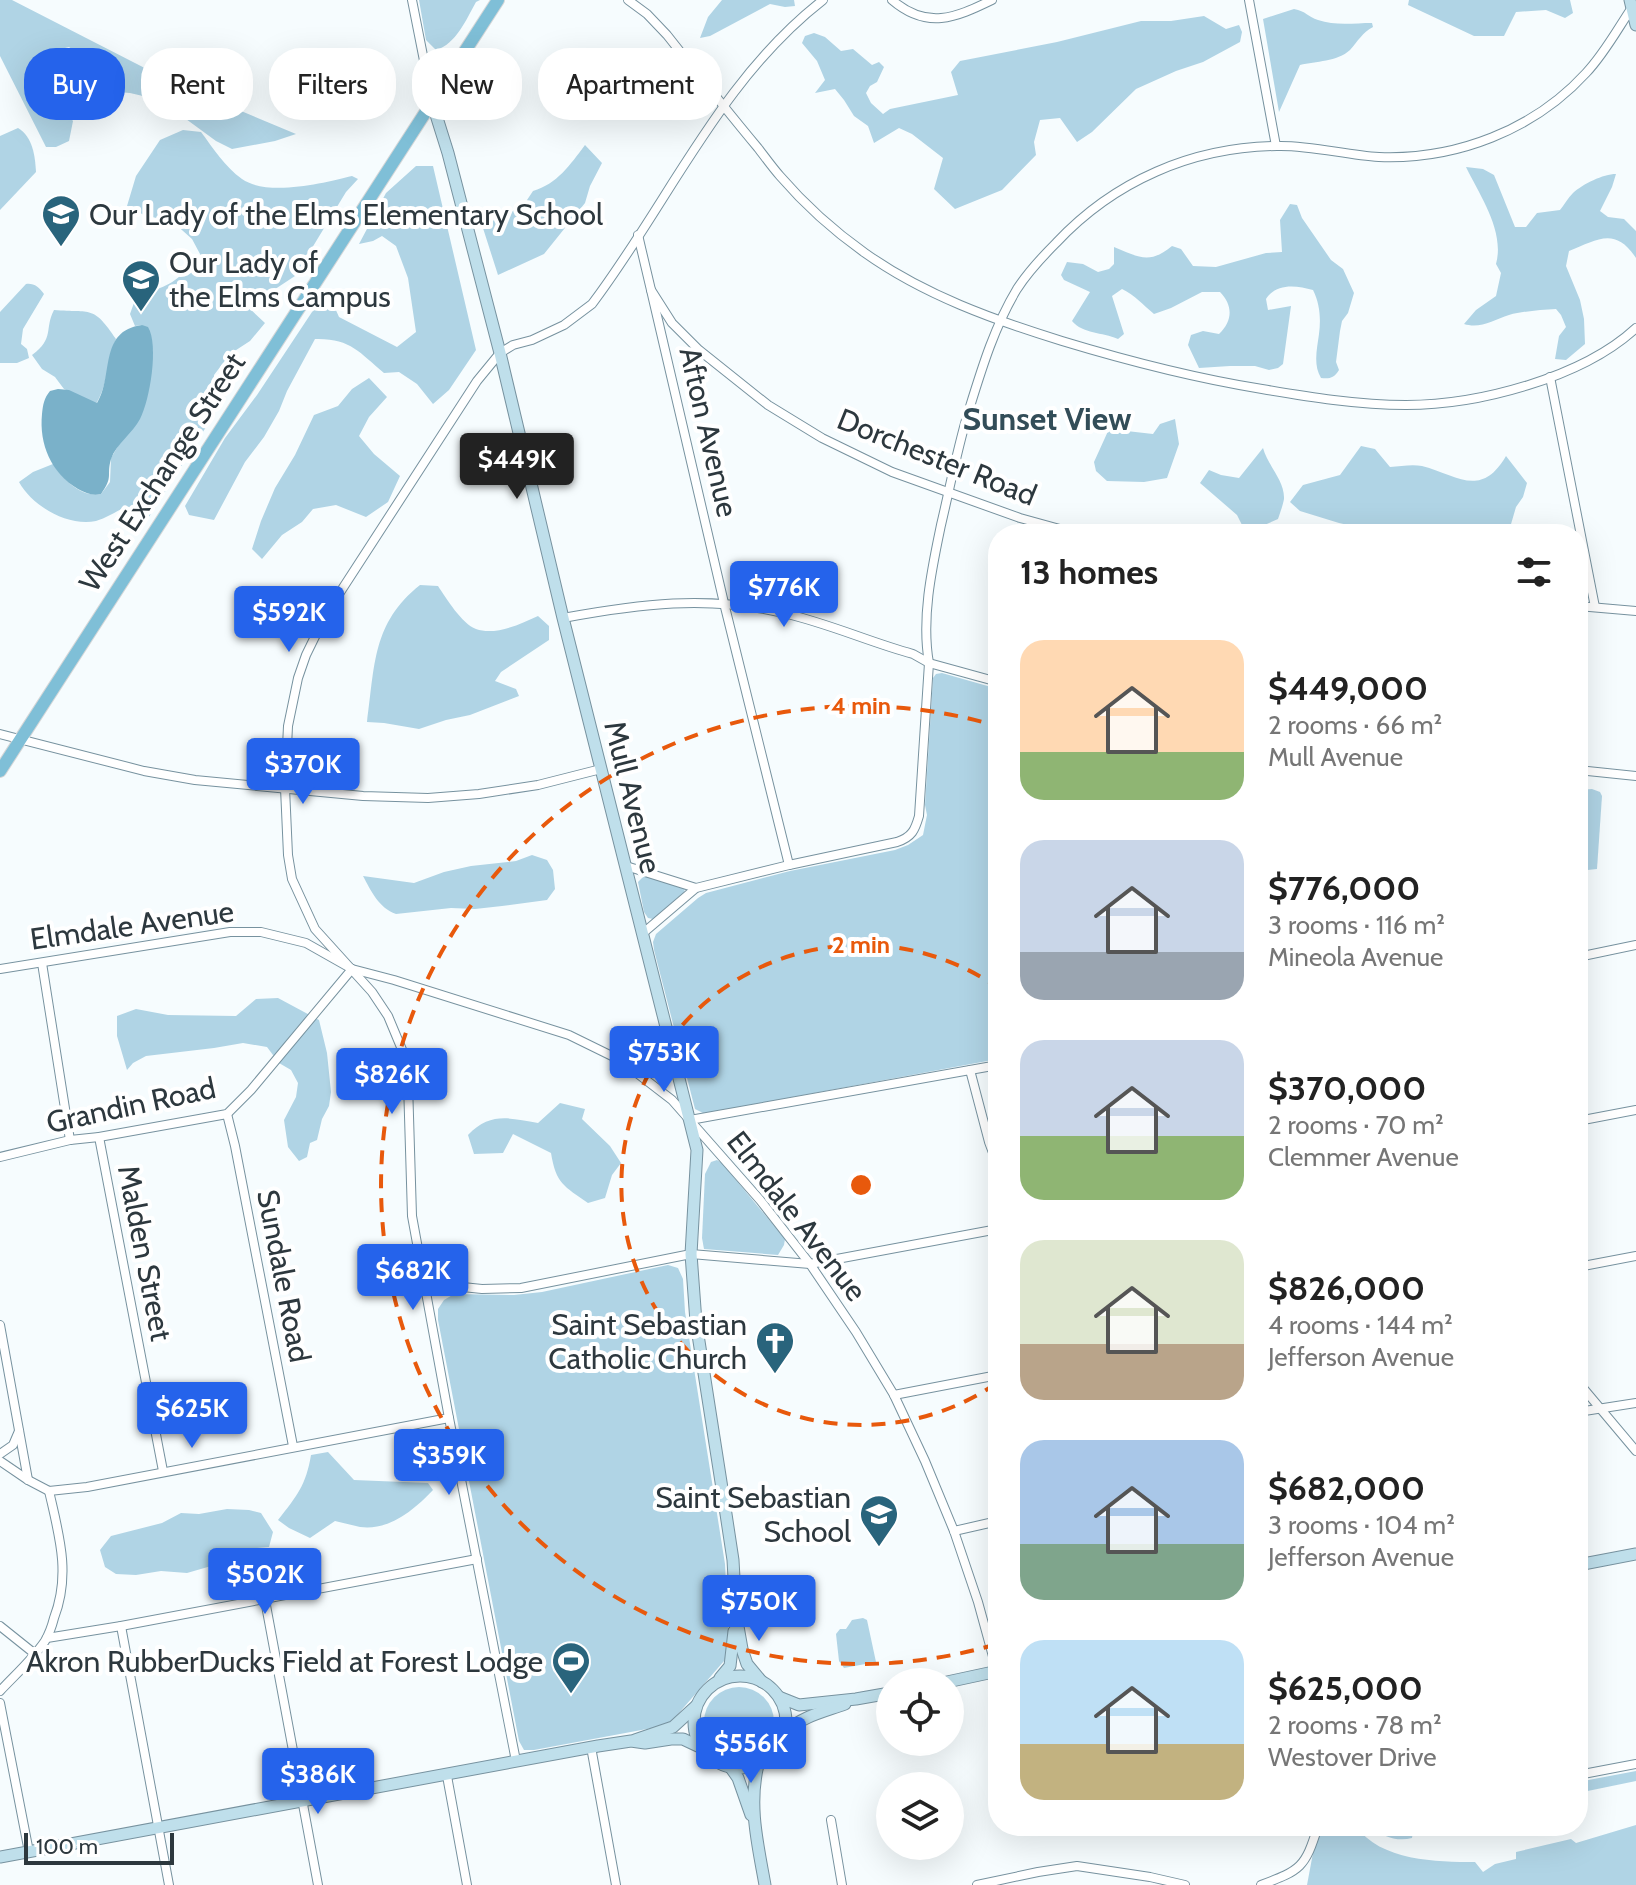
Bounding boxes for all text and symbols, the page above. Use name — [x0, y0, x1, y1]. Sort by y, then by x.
chip: Buy — [24, 48, 125, 120]
chip: Rent — [141, 48, 253, 120]
chip: Filters — [269, 48, 396, 120]
chip: New — [412, 48, 522, 120]
chip: Apartment — [538, 48, 722, 120]
school or university icon: Our Lady of the Elms Elementary School — [40, 193, 82, 248]
place label: Our Lady of the Elms Elementary School — [89, 196, 603, 233]
place label: Our Lady of the Elms Campus — [169, 244, 391, 315]
school or university icon: Our Lady of the Elms Campus — [120, 258, 162, 313]
street label: Afton Avenue — [672, 344, 746, 520]
street label: West Exchange Street — [71, 346, 253, 598]
district label: Sunset View — [963, 399, 1131, 438]
street label: Dorchester Road — [832, 400, 1042, 514]
pin: $449K — [461, 433, 573, 501]
text: $449K — [478, 443, 556, 475]
icon: filters — [1512, 550, 1556, 594]
text: 13 homes — [1020, 551, 1158, 593]
pin: $776K — [728, 561, 840, 629]
text: $776K — [748, 571, 820, 603]
pin: $592K — [233, 586, 345, 654]
text: $592K — [252, 596, 326, 628]
text: $449,000 — [1268, 667, 1428, 709]
icon: home — [1084, 672, 1180, 768]
text: 4 min — [831, 691, 891, 720]
text: 2 rooms · 66 m² — [1268, 709, 1442, 741]
street label: Mull Avenue — [596, 717, 670, 877]
pin: $370K — [247, 738, 359, 806]
text: Mull Avenue — [1268, 741, 1403, 773]
text: $370K — [265, 748, 341, 780]
text: $776,000 — [1268, 867, 1420, 909]
icon: home — [1084, 872, 1180, 968]
street label: Elmdale Avenue — [28, 892, 236, 958]
text: 3 rooms · 116 m² — [1268, 909, 1445, 941]
text: 2 min — [832, 930, 890, 959]
text: Mineola Avenue — [1268, 941, 1443, 973]
pin: $753K — [608, 1026, 720, 1094]
text: $753K — [628, 1036, 700, 1068]
pin: $826K — [336, 1048, 448, 1116]
text: $826K — [354, 1058, 430, 1090]
text: $370,000 — [1268, 1067, 1426, 1109]
street label: Grandin Road — [43, 1069, 219, 1141]
icon: home — [1084, 1072, 1180, 1168]
text: 2 rooms · 70 m² — [1268, 1109, 1444, 1141]
street label: Elmdale Avenue — [719, 1124, 875, 1308]
text: Clemmer Avenue — [1268, 1141, 1459, 1173]
street label: Malden Street — [110, 1162, 180, 1344]
centre of rings — [847, 1171, 875, 1199]
street label: Sundale Road — [249, 1187, 319, 1365]
pin: $682K — [357, 1244, 469, 1312]
text: $682K — [375, 1254, 451, 1286]
text: $826,000 — [1268, 1267, 1425, 1309]
icon: home — [1084, 1272, 1180, 1368]
place label: Saint Sebastian Catholic Church — [548, 1306, 747, 1377]
text: 4 rooms · 144 m² — [1268, 1309, 1453, 1341]
church icon: Saint Sebastian Catholic Church — [754, 1320, 796, 1375]
text: Jefferson Avenue — [1268, 1341, 1454, 1373]
pin: $625K — [136, 1382, 248, 1450]
text: $625K — [155, 1392, 229, 1424]
pin: $359K — [393, 1429, 505, 1497]
text: $359K — [412, 1439, 486, 1471]
text: $682,000 — [1268, 1467, 1425, 1509]
icon: home — [1084, 1472, 1180, 1568]
place label: Saint Sebastian School — [655, 1479, 851, 1550]
school or university icon: Saint Sebastian School — [858, 1493, 900, 1548]
text: 3 rooms · 104 m² — [1268, 1509, 1455, 1541]
text: Jefferson Avenue — [1268, 1541, 1454, 1573]
pin: $502K — [209, 1548, 321, 1616]
text: $502K — [226, 1558, 304, 1590]
pin: $750K — [703, 1575, 815, 1643]
text: $750K — [721, 1585, 797, 1617]
sports icon: Akron RubberDucks Field at Forest Lodge — [550, 1640, 592, 1695]
place label: Akron RubberDucks Field at Forest Lodge — [26, 1643, 543, 1680]
text: $625,000 — [1268, 1667, 1423, 1709]
map controls — [876, 1668, 964, 1860]
button: locate — [876, 1668, 964, 1756]
icon: home — [1084, 1672, 1180, 1768]
text: 2 rooms · 78 m² — [1268, 1709, 1442, 1741]
pin: $556K — [695, 1717, 807, 1785]
text: $556K — [714, 1727, 788, 1759]
text: Westover Drive — [1268, 1741, 1437, 1773]
pin: $386K — [262, 1748, 374, 1816]
text: $386K — [280, 1758, 356, 1790]
button: layers — [876, 1772, 964, 1860]
scale bar — [24, 1829, 174, 1865]
text: 100 m — [36, 1833, 98, 1860]

